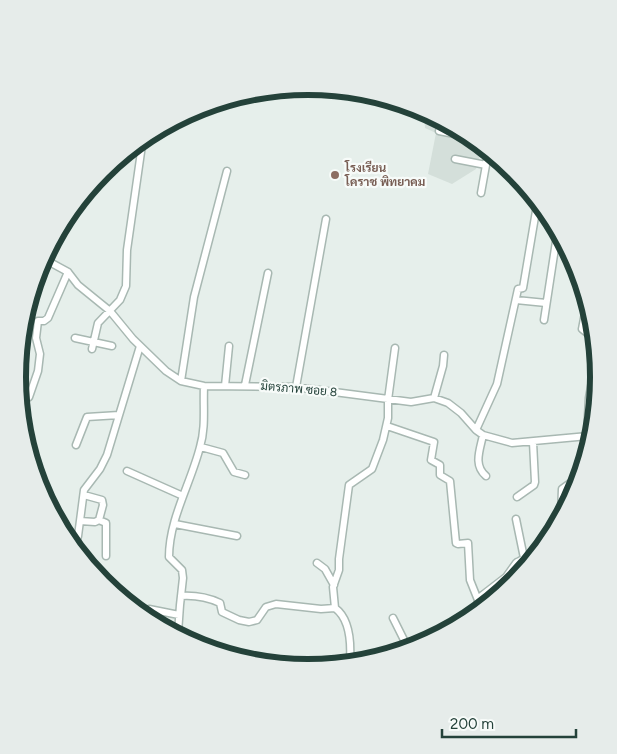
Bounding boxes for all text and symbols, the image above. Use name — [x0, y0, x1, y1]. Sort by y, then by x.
place label: โรงเรียน โคราช พิทยาคม — [344, 160, 425, 189]
marker: โรงเรียน โคราช พิทยาคม — [329, 169, 341, 181]
street label: มิตรภาพ ซอย 8 — [260, 379, 338, 399]
scale bar — [442, 706, 576, 738]
text: 200 m — [450, 715, 494, 733]

